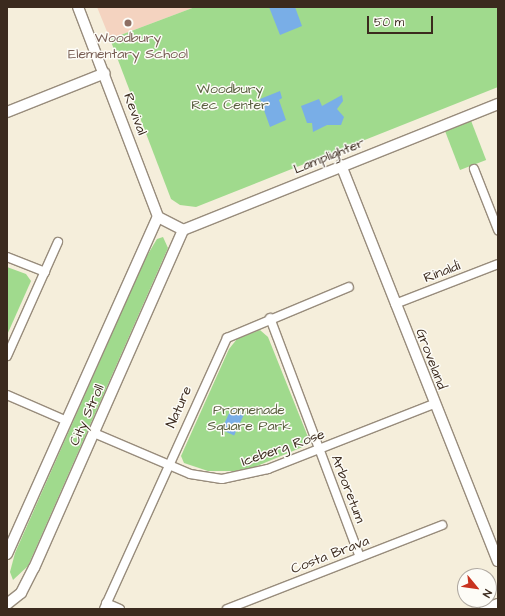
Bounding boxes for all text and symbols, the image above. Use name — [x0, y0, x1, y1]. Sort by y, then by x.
scale bar — [369, 8, 435, 34]
text: 50 m — [374, 14, 404, 31]
marker: Woodbury Elementary School — [123, 18, 133, 28]
place label: Woodbury Elementary School — [68, 30, 188, 62]
park label: Woodbury Rec Center — [191, 81, 269, 114]
street label: Revival — [120, 91, 150, 137]
street label: Lamplighter — [291, 134, 367, 178]
street label: Rinaldi — [421, 257, 463, 287]
street label: Groveland — [412, 326, 450, 392]
street label: City Stroll — [66, 382, 108, 448]
street label: Nature — [162, 383, 196, 431]
park label: Promenade Square Park — [207, 402, 291, 434]
street label: Iceberg Rose — [239, 426, 327, 470]
street label: Arboretum — [327, 453, 369, 525]
street label: Costa Brava — [289, 532, 371, 578]
north arrow — [457, 568, 497, 608]
text: N — [479, 587, 495, 600]

